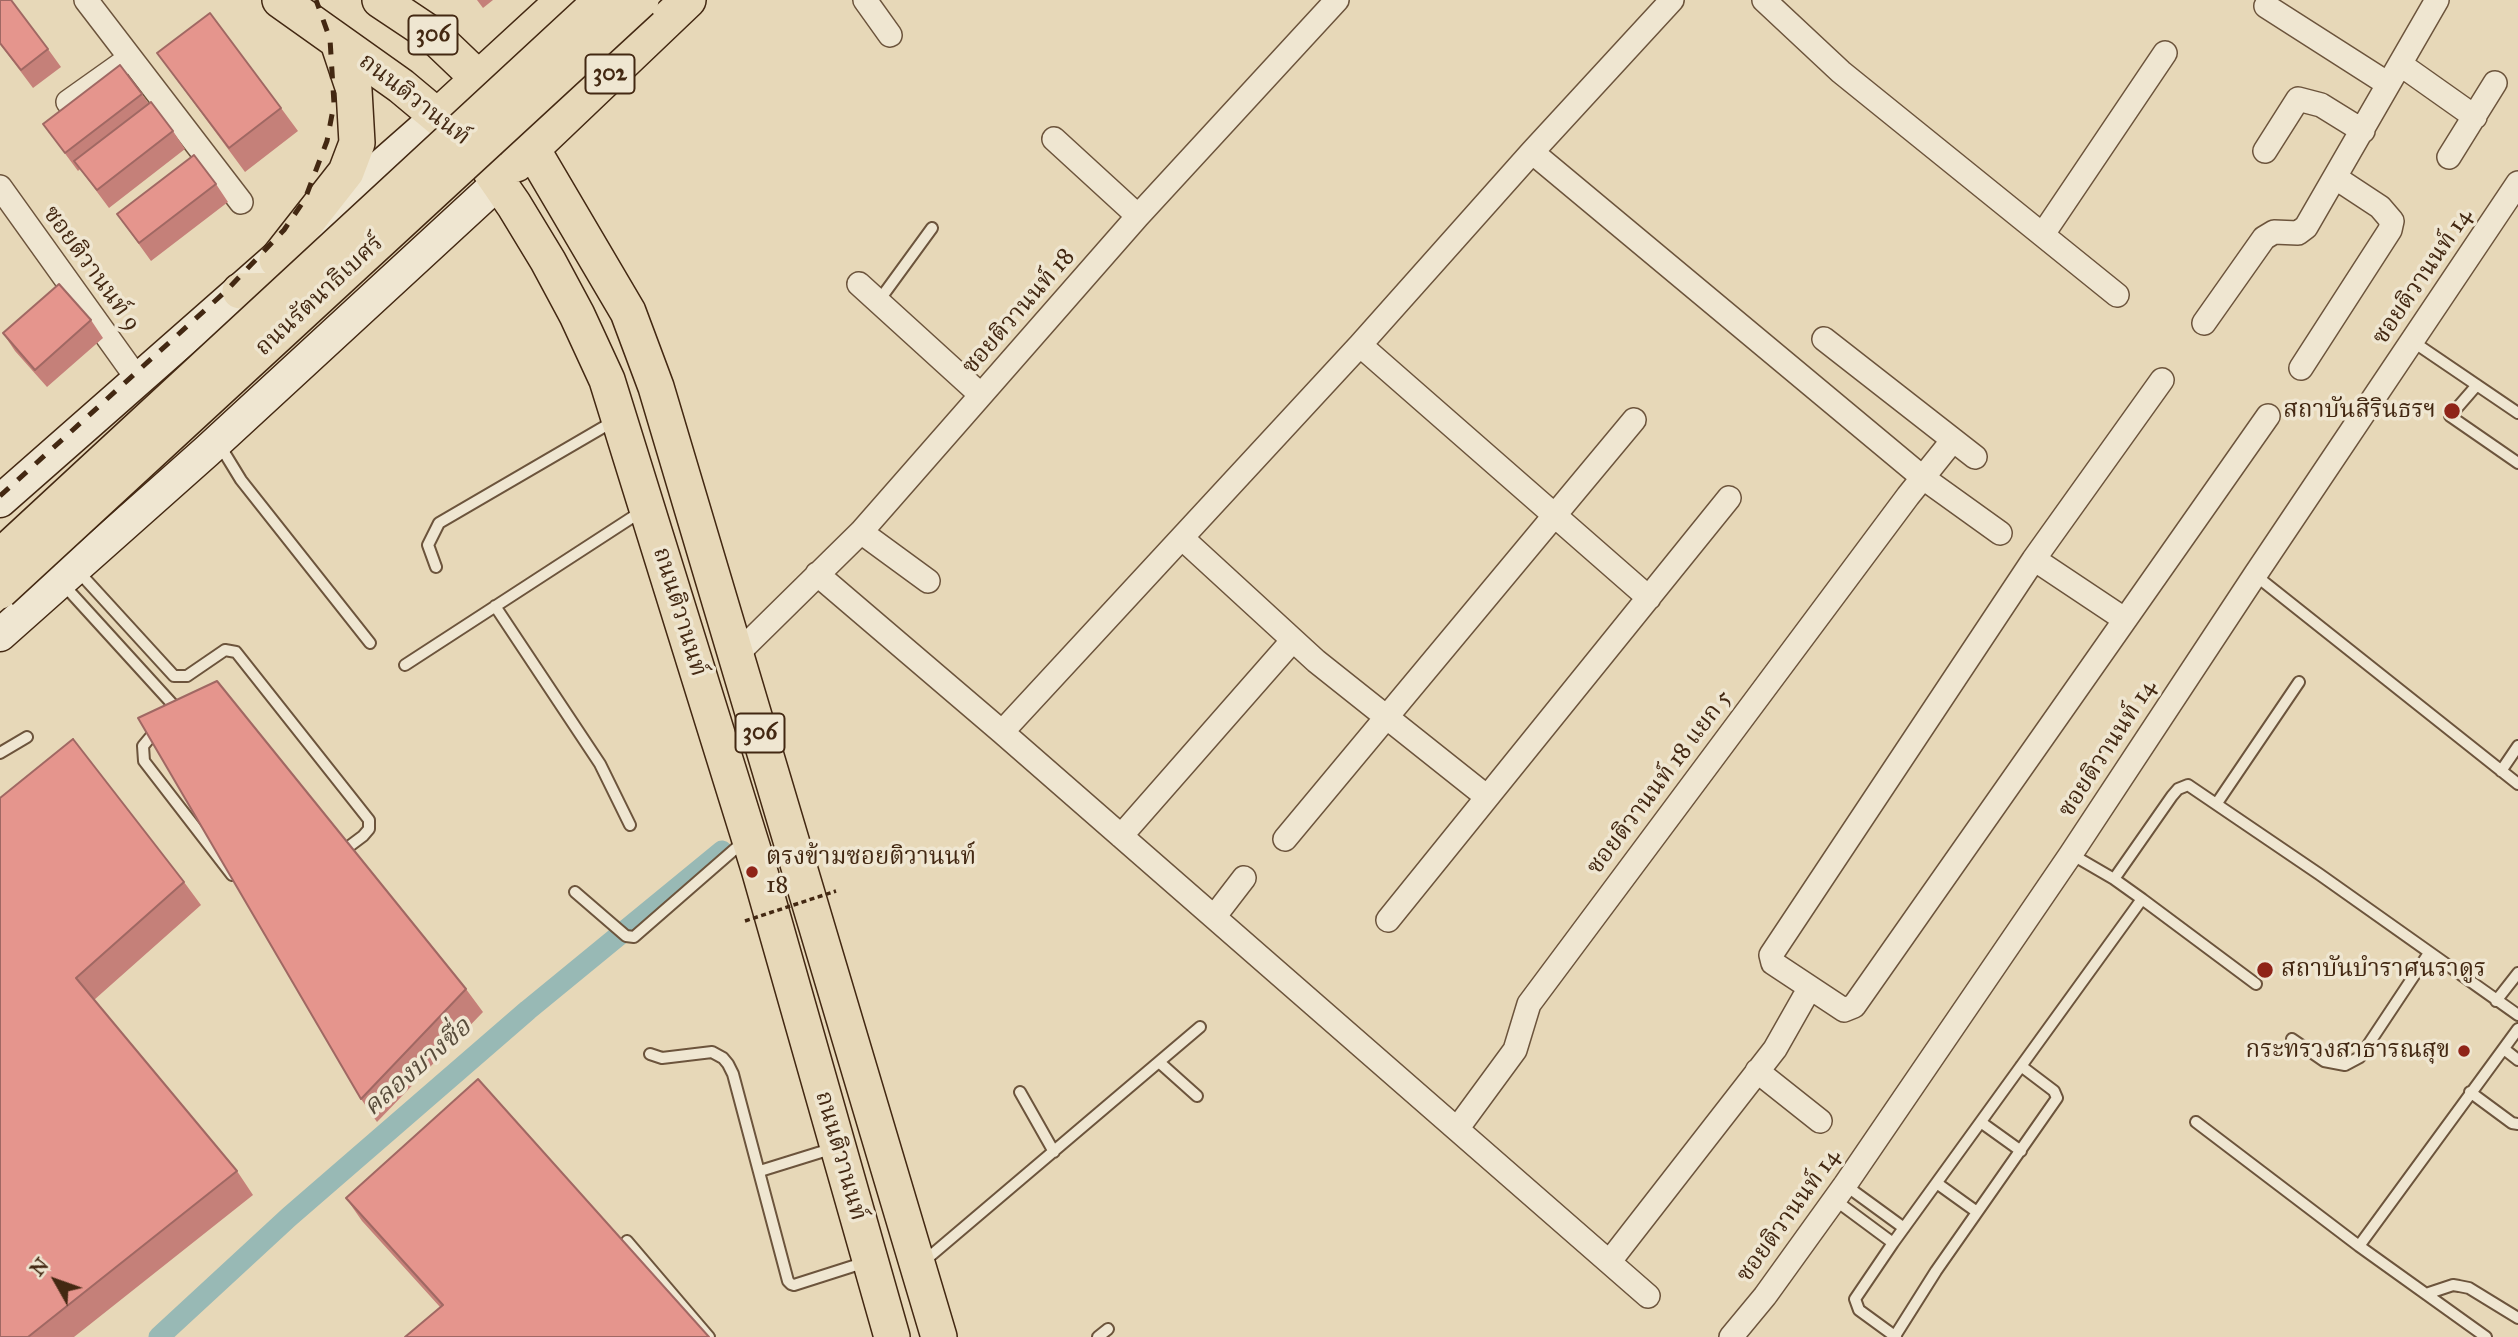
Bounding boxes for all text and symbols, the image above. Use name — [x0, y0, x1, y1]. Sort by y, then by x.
road number: 306 — [408, 16, 458, 54]
street label: ถนนติวานนท์ — [353, 48, 475, 152]
road number: 302 — [586, 54, 634, 94]
street label: ซอยติวานนท์ 9 — [36, 201, 146, 337]
street label: ซอยติวานนท์ 14 — [2367, 204, 2479, 350]
street label: ถนนรัตนาธิเบศร์ — [250, 229, 390, 363]
street label: ซอยติวานนท์ 18 — [957, 243, 1081, 381]
place label: สถาบันสิรินธรฯ — [2283, 397, 2436, 425]
marker: สถาบันสิรินธรฯ — [2442, 401, 2462, 421]
street label: ถนนติวานนท์ — [646, 544, 712, 680]
street label: ซอยติวานนท์ 14 — [2053, 675, 2163, 823]
street label: ซอยติวานนท์ 18 แยก 5 — [1581, 685, 1739, 881]
road number: 306 — [736, 713, 784, 752]
place label: ตรงข้ามซอยติวานนท์ 18 — [766, 844, 976, 900]
marker: ตรงข้ามซอยติวานนท์ 18 — [744, 864, 760, 880]
place label: สถาบันบำราศนราดูร — [2281, 956, 2486, 984]
marker: สถาบันบำราศนราดูร — [2255, 960, 2275, 980]
water label: คลองบางซื่อ — [358, 1013, 478, 1123]
place label: กระทรวงสาธารณสุข — [2246, 1037, 2450, 1065]
marker: กระทรวงสาธารณสุข — [2456, 1043, 2472, 1059]
street label: ถนนติวานนท์ — [808, 1088, 872, 1224]
street label: ซอยติวานนท์ 14 — [1731, 1144, 1847, 1288]
north arrow — [21, 1246, 91, 1316]
text: N — [26, 1254, 54, 1281]

